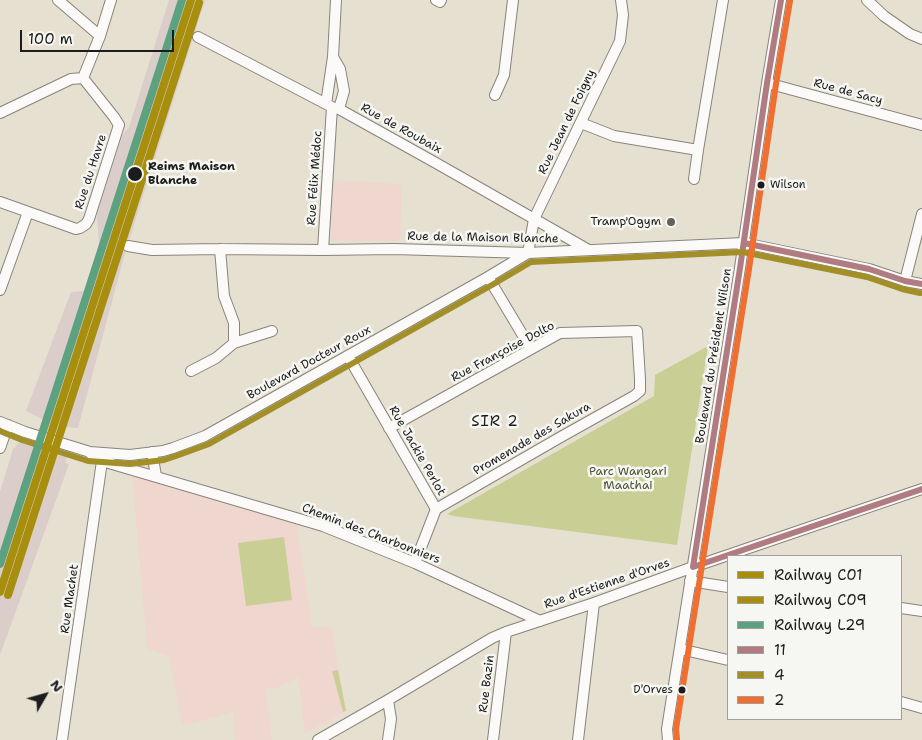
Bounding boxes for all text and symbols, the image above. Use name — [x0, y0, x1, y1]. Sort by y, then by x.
scale bar — [22, 20, 176, 52]
text: 100 m — [28, 29, 73, 49]
street label: Rue Jean de Foigny — [535, 67, 599, 177]
street label: Rue de Sacy — [812, 76, 884, 108]
street label: Rue de Roubaix — [358, 101, 444, 157]
street label: Rue Félix Médoc — [305, 130, 325, 226]
street label: Rue du Havre — [72, 133, 110, 211]
place label: Reims Maison Blanche — [148, 160, 235, 188]
marker: Reims Maison Blanche — [126, 165, 144, 183]
place label: Wilson — [770, 178, 806, 192]
marker: Wilson — [756, 180, 766, 190]
place label: Tramp'Ogym — [590, 215, 661, 229]
marker: Tramp'Ogym — [665, 216, 677, 228]
street label: Rue de la Maison Blanche — [407, 229, 559, 247]
street label: Boulevard du Président Wilson — [693, 267, 735, 445]
street label: Rue Françoise Dolto — [449, 319, 557, 385]
street label: Boulevard Docteur Roux — [245, 323, 373, 403]
street label: Promenade des Sakura — [471, 400, 593, 478]
street label: Rue Jackie Perlot — [386, 404, 448, 498]
district label: SIR 2 — [471, 413, 519, 431]
park label: Parc Wangari Maathai — [589, 465, 667, 493]
street label: Chemin des Charbonniers — [300, 501, 442, 567]
legend — [727, 555, 902, 720]
street label: Rue d'Estienne d'Orves — [542, 556, 672, 612]
street label: Rue Machet — [58, 563, 82, 635]
text: Railway C01 — [774, 565, 862, 585]
text: Railway C09 — [774, 590, 867, 610]
text: Railway L29 — [774, 615, 865, 635]
text: 11 — [774, 640, 786, 660]
street label: Rue Bazin — [476, 655, 498, 713]
text: 4 — [774, 665, 785, 685]
north arrow — [20, 670, 70, 720]
text: N — [46, 676, 67, 696]
place label: D'Orves — [633, 683, 673, 697]
marker: D'Orves — [677, 685, 687, 695]
text: 2 — [774, 690, 785, 710]

